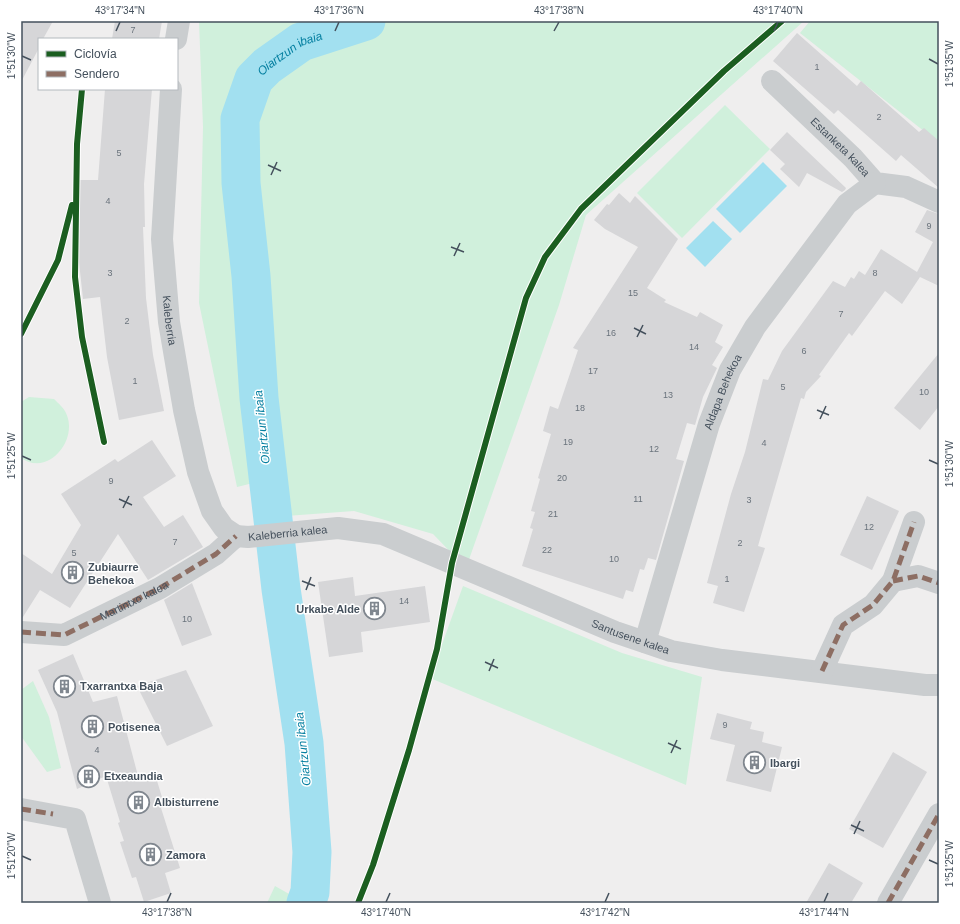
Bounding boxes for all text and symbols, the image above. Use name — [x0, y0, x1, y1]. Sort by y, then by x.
text: 43°17'34"N — [95, 5, 145, 16]
text: 43°17'36"N — [314, 5, 364, 16]
text: 43°17'38"N — [534, 5, 584, 16]
text: 43°17'40"N — [753, 5, 803, 16]
house number: 7 — [130, 25, 136, 35]
water label: Oiartzun ibaia — [255, 29, 324, 78]
text: 1°51'30"W — [6, 32, 17, 79]
legend — [38, 38, 178, 90]
text: 1°51'35"W — [944, 40, 955, 87]
text: Ciclovía — [74, 47, 117, 61]
house number: 1 — [814, 62, 820, 72]
text: Sendero — [74, 67, 120, 81]
house number: 2 — [876, 112, 882, 122]
street label: Estanketa kalea — [808, 115, 873, 179]
house number: 5 — [116, 148, 122, 158]
house number: 4 — [105, 196, 111, 206]
house number: 9 — [926, 221, 932, 231]
house number: 3 — [107, 268, 113, 278]
house number: 8 — [872, 268, 878, 278]
house number: 15 — [628, 288, 638, 298]
street label: Kaleberria — [161, 295, 179, 347]
house number: 7 — [838, 309, 844, 319]
house number: 2 — [124, 316, 130, 326]
house number: 16 — [606, 328, 616, 338]
house number: 14 — [689, 342, 699, 352]
house number: 6 — [801, 346, 807, 356]
street label: Aldapa Behekoa — [702, 351, 744, 431]
house number: 17 — [588, 366, 598, 376]
house number: 1 — [132, 376, 138, 386]
house number: 5 — [780, 382, 786, 392]
house number: 10 — [919, 387, 929, 397]
water label: Oiartzun ibaia — [251, 389, 273, 465]
house number: 13 — [663, 390, 673, 400]
house number: 18 — [575, 403, 585, 413]
text: 1°51'25"W — [6, 432, 17, 479]
house number: 19 — [563, 437, 573, 447]
house number: 4 — [761, 438, 767, 448]
text: 1°51'30"W — [944, 440, 955, 487]
house number: 12 — [649, 444, 659, 454]
house number: 20 — [557, 473, 567, 483]
house number: 9 — [108, 476, 114, 486]
house number: 11 — [633, 494, 643, 504]
house number: 3 — [746, 495, 752, 505]
house number: 21 — [548, 509, 558, 519]
house number: 12 — [864, 522, 874, 532]
street label: Kaleberria kalea — [247, 523, 329, 543]
house number: 7 — [172, 537, 178, 547]
house number: 2 — [737, 538, 743, 548]
house number: 22 — [542, 545, 552, 555]
house number: 5 — [71, 548, 77, 558]
house number: 10 — [609, 554, 619, 564]
building icon: Zubiaurre Behekoa — [59, 560, 85, 586]
place label: Zubiaurre Behekoa — [88, 561, 139, 586]
house number: 1 — [724, 574, 730, 584]
street label: Martintxo kalea — [98, 578, 171, 623]
building icon: Urkabe Alde — [362, 596, 388, 622]
house number: 14 — [399, 596, 409, 606]
place label: Urkabe Alde — [296, 603, 360, 615]
house number: 10 — [182, 614, 192, 624]
street label: Santusene kalea — [590, 617, 672, 656]
building icon: Txarrantxa Baja — [52, 673, 78, 699]
place label: Txarrantxa Baja — [80, 680, 163, 692]
water label: Oiartzun ibaia — [292, 711, 314, 787]
building icon: Potisenea — [79, 714, 105, 740]
house number: 9 — [722, 720, 728, 730]
place label: Potisenea — [108, 721, 161, 733]
house number: 4 — [94, 745, 100, 755]
building icon: Ibargi — [742, 750, 768, 776]
place label: Ibargi — [770, 757, 800, 769]
building icon: Etxeaundia — [76, 763, 102, 789]
place label: Etxeaundia — [104, 770, 164, 782]
building icon: Albisturrene — [125, 789, 151, 815]
place label: Albisturrene — [154, 796, 219, 808]
text: 1°51'20"W — [6, 832, 17, 879]
text: 1°51'25"W — [944, 840, 955, 887]
building icon: Zamora — [137, 842, 163, 868]
place label: Zamora — [166, 849, 207, 861]
text: 43°17'38"N — [142, 907, 192, 918]
text: 43°17'40"N — [361, 907, 411, 918]
text: 43°17'42"N — [580, 907, 630, 918]
text: 43°17'44"N — [799, 907, 849, 918]

